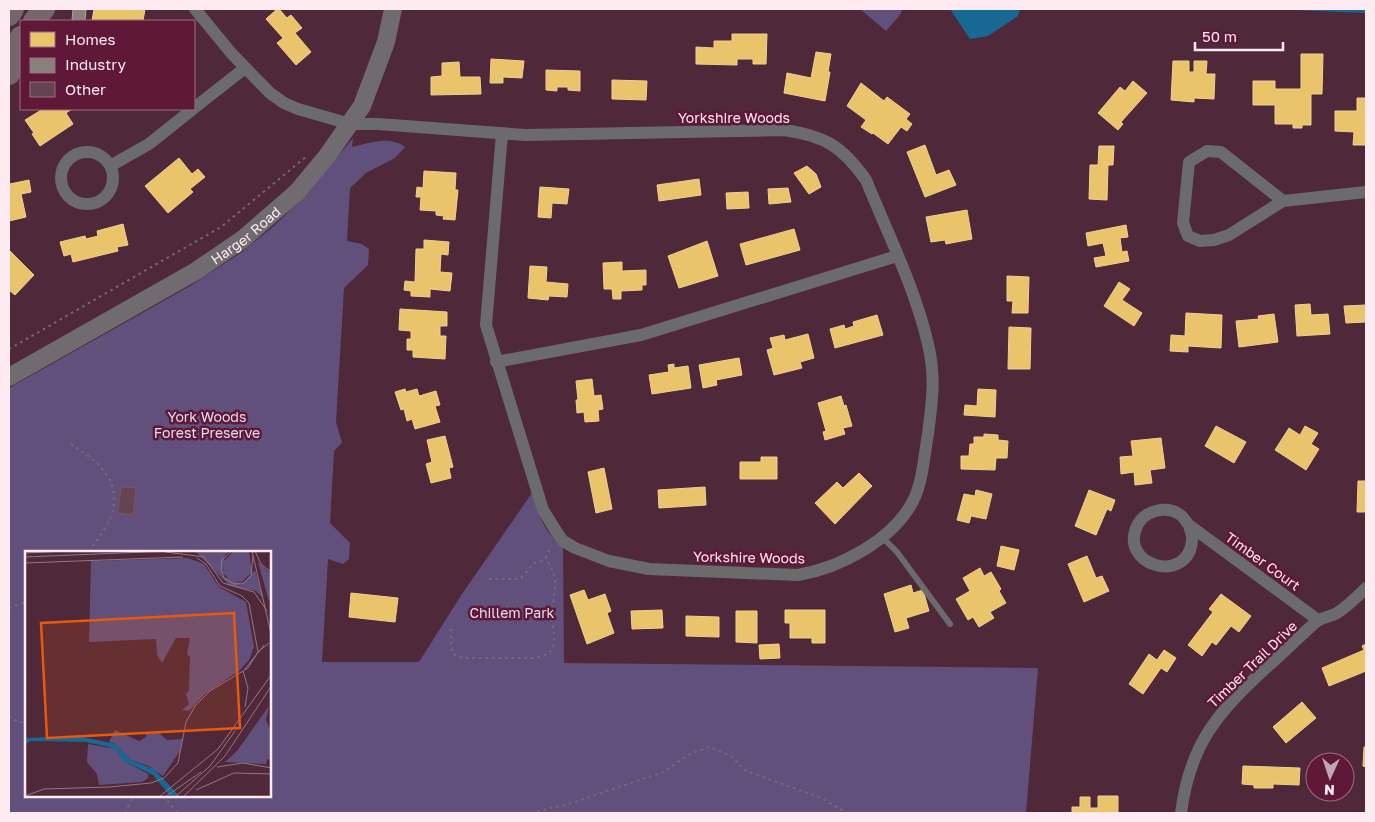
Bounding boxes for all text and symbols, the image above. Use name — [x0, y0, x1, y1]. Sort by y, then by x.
legend — [20, 20, 195, 110]
scale bar — [1195, 20, 1282, 52]
text: 50 m — [1202, 27, 1237, 45]
text: Homes — [65, 30, 115, 48]
text: Industry — [65, 55, 126, 73]
text: Other — [65, 80, 106, 98]
street label: Yorkshire Woods — [678, 109, 790, 126]
street label: Harger Road — [207, 202, 283, 267]
park label: York Woods Forest Preserve — [154, 408, 260, 441]
street label: Timber Court — [1222, 528, 1304, 594]
street label: Yorkshire Woods — [693, 548, 805, 566]
inset map — [25, 551, 271, 797]
park label: Chillem Park — [469, 604, 555, 621]
street label: Timber Trail Drive — [1204, 617, 1300, 711]
north arrow — [1305, 752, 1355, 802]
text: N — [1324, 782, 1335, 799]

